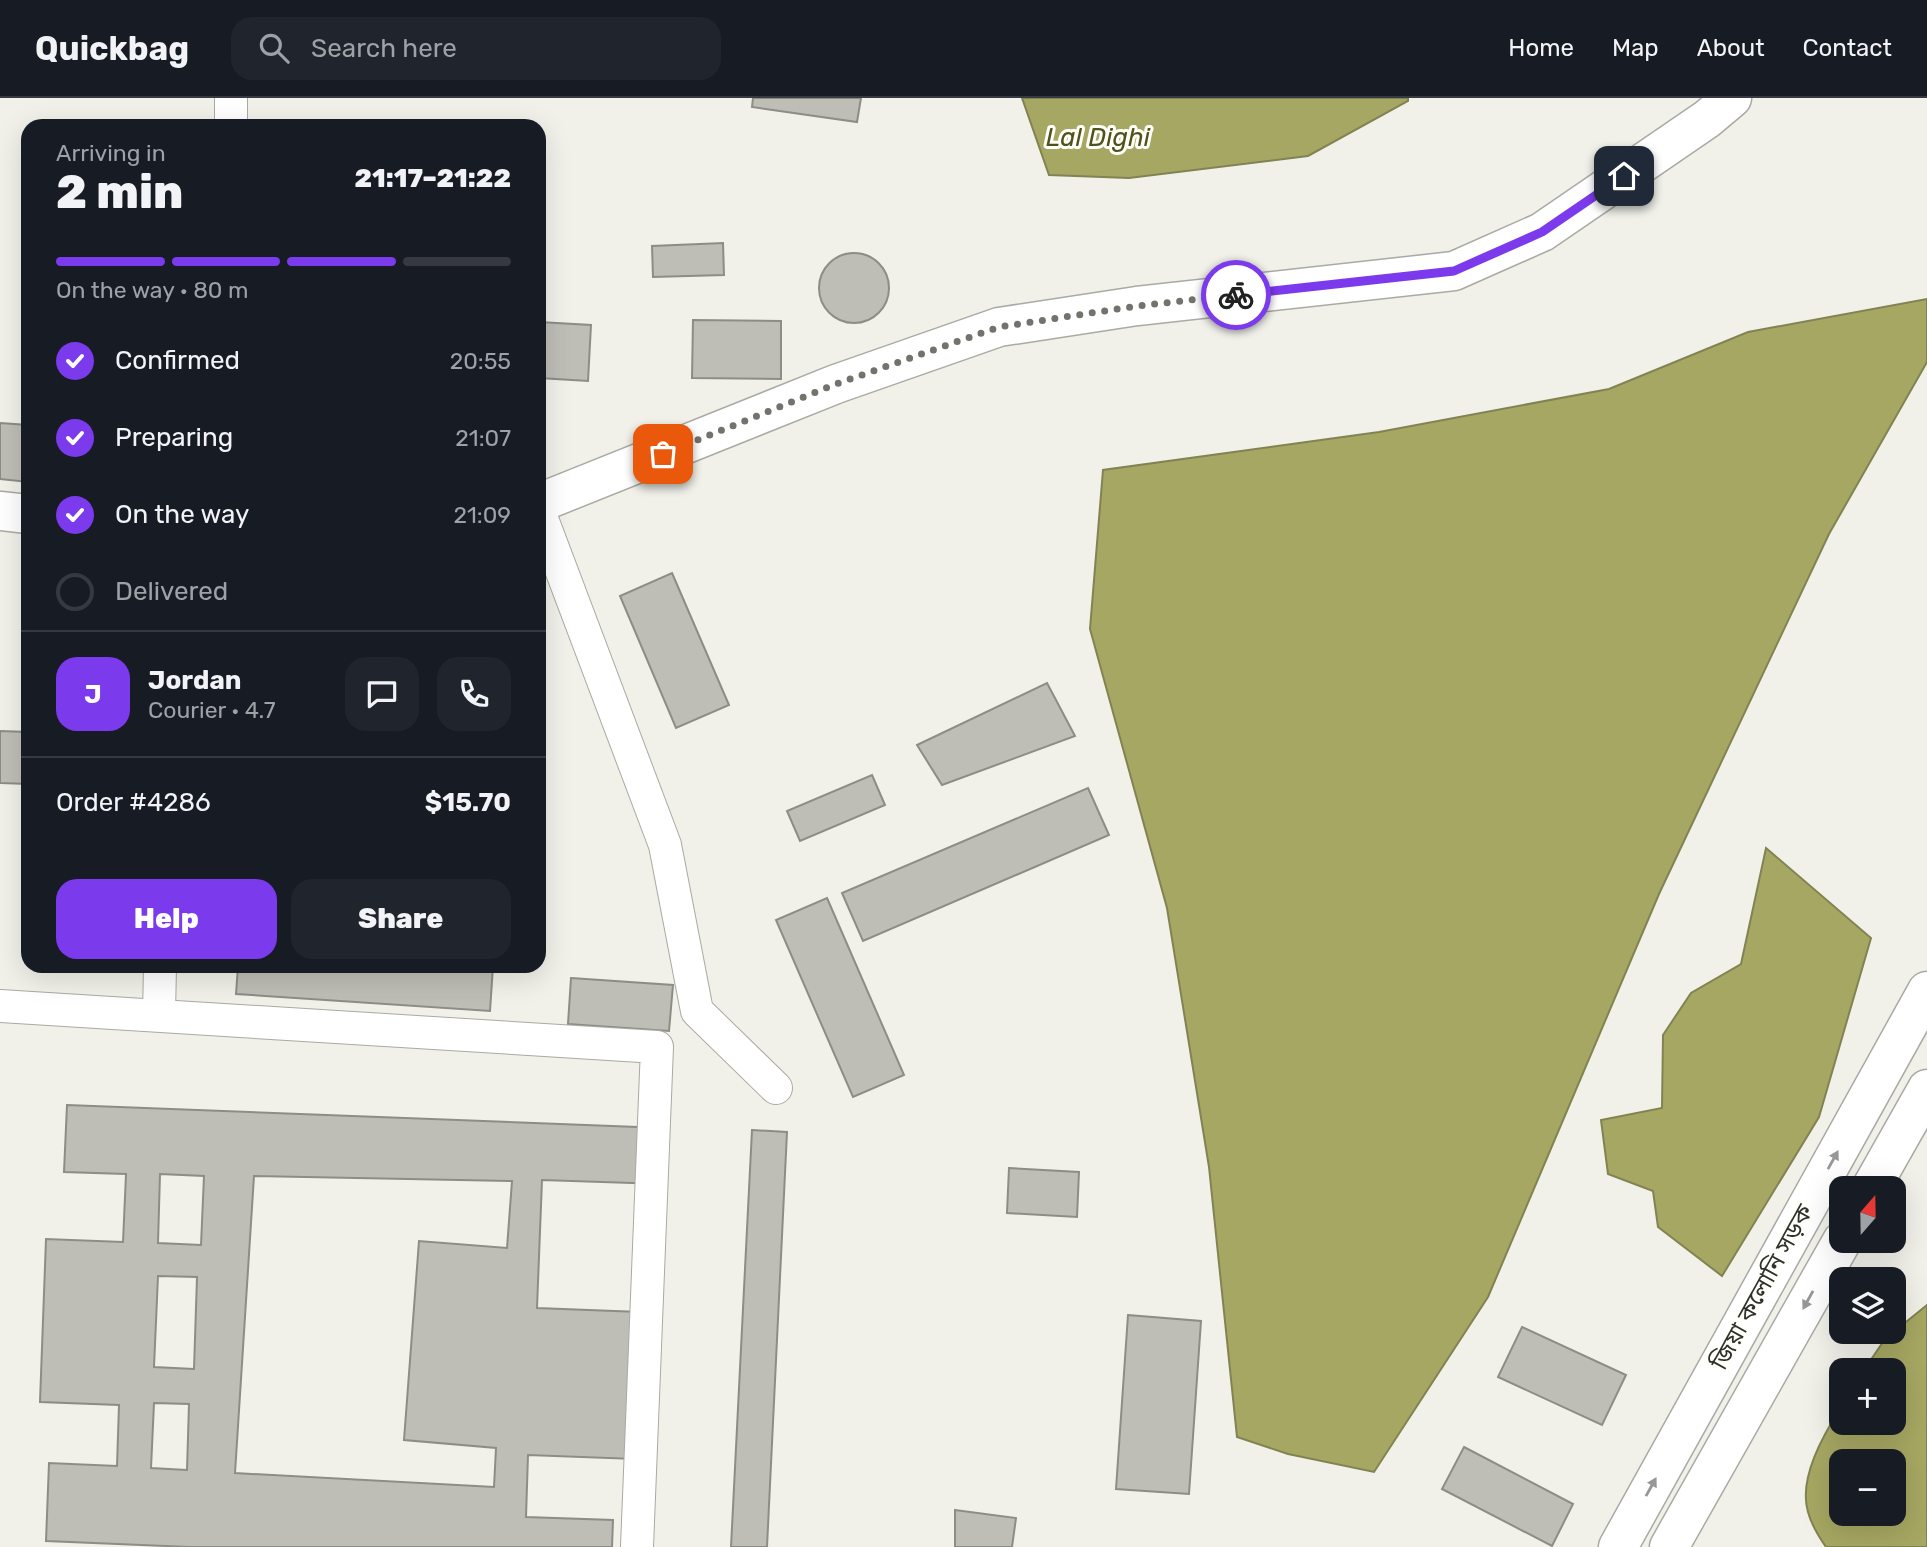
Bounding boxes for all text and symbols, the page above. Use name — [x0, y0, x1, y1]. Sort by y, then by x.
search box — [231, 17, 721, 80]
text: Quickbag — [35, 29, 189, 68]
icon: search — [255, 29, 293, 67]
text: Search here — [311, 33, 457, 64]
text: Home — [1508, 34, 1574, 62]
text: Map — [1612, 34, 1659, 62]
text: About — [1697, 34, 1765, 62]
text: Contact — [1803, 34, 1892, 62]
water label: Lal Dighi — [1046, 122, 1151, 153]
text: Arriving in — [56, 139, 166, 167]
pin — [1594, 146, 1654, 206]
icon: home — [1605, 157, 1643, 195]
text: 21:17–21:22 — [354, 163, 511, 194]
text: 2 min — [56, 165, 183, 220]
courier — [1201, 260, 1271, 330]
text: On the way · 80 m — [56, 276, 248, 304]
icon: bike — [1217, 276, 1255, 314]
icon: check — [56, 342, 94, 380]
text: Confirmed — [115, 345, 240, 376]
text: 20:55 — [450, 347, 511, 375]
icon: check — [56, 419, 94, 457]
text: Preparing — [115, 422, 233, 453]
text: 21:07 — [455, 424, 511, 452]
pin — [633, 424, 693, 484]
icon: bag — [644, 435, 682, 473]
icon: check — [56, 496, 94, 534]
text: On the way — [115, 499, 249, 530]
text: 21:09 — [454, 501, 511, 529]
text: Delivered — [115, 576, 228, 607]
button: chat — [345, 657, 419, 731]
button: phone — [437, 657, 511, 731]
text: Jordan — [148, 665, 241, 696]
text: J — [84, 679, 102, 710]
text: Courier · 4.7 — [148, 696, 275, 724]
text: Order #4286 — [56, 787, 211, 818]
text: $15.70 — [425, 787, 511, 818]
button: Help — [56, 879, 277, 959]
button: Share — [291, 879, 511, 959]
one-way arrow — [1827, 1150, 1839, 1170]
north arrow — [1829, 1176, 1906, 1253]
map controls — [1829, 1176, 1906, 1526]
street label: জিয়া কলোনি সড়ক — [1705, 1199, 1819, 1375]
button: layers — [1829, 1267, 1906, 1344]
one-way arrow — [1802, 1291, 1814, 1310]
button: + — [1829, 1358, 1906, 1435]
button: − — [1829, 1449, 1906, 1526]
one-way arrow — [1645, 1478, 1657, 1497]

